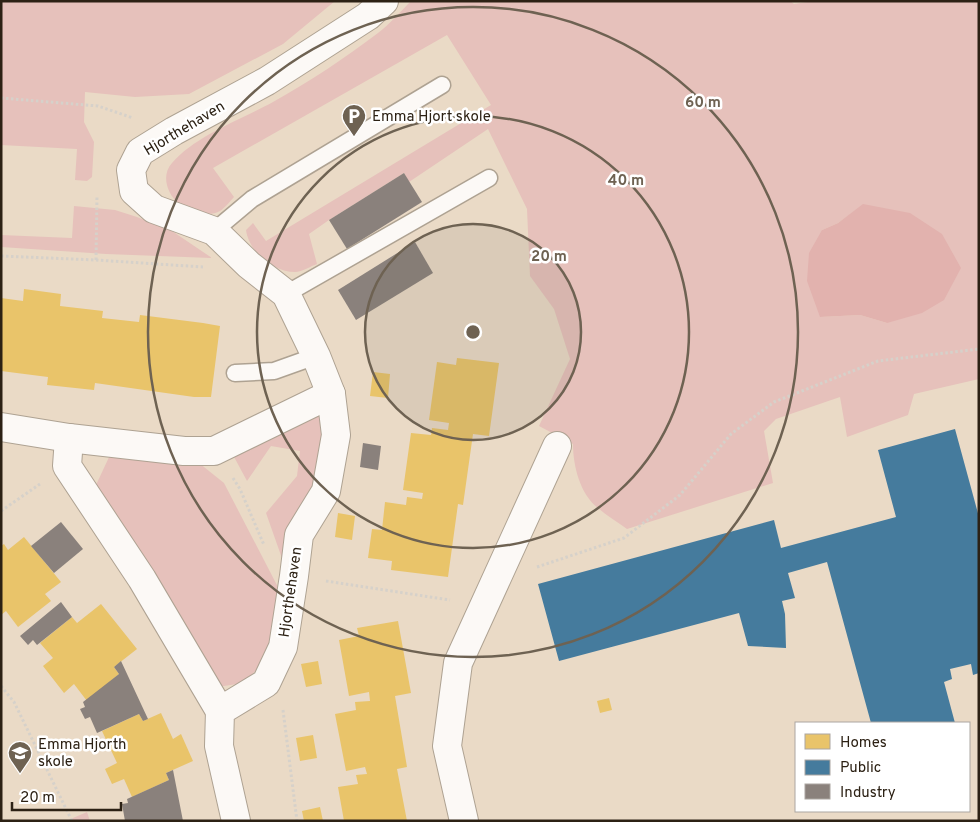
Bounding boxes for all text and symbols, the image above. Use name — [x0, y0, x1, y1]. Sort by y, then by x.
text: 60 m — [685, 94, 721, 113]
street label: Hjorthehaven — [141, 98, 229, 161]
parking icon: Emma Hjort skole — [341, 103, 367, 137]
place label: Emma Hjort skole — [372, 108, 491, 127]
text: 40 m — [608, 172, 644, 191]
text: 20 m — [531, 248, 567, 267]
centre of rings — [464, 323, 482, 341]
street label: Hjorthehaven — [276, 546, 307, 639]
legend — [795, 722, 970, 812]
text: Homes — [840, 734, 887, 753]
place label: Emma Hjorth skole — [38, 736, 126, 772]
school or university icon: Emma Hjorth skole — [7, 740, 33, 774]
text: Public — [840, 759, 881, 778]
scale bar — [12, 780, 121, 812]
text: Industry — [840, 784, 896, 803]
text: 20 m — [20, 789, 55, 808]

